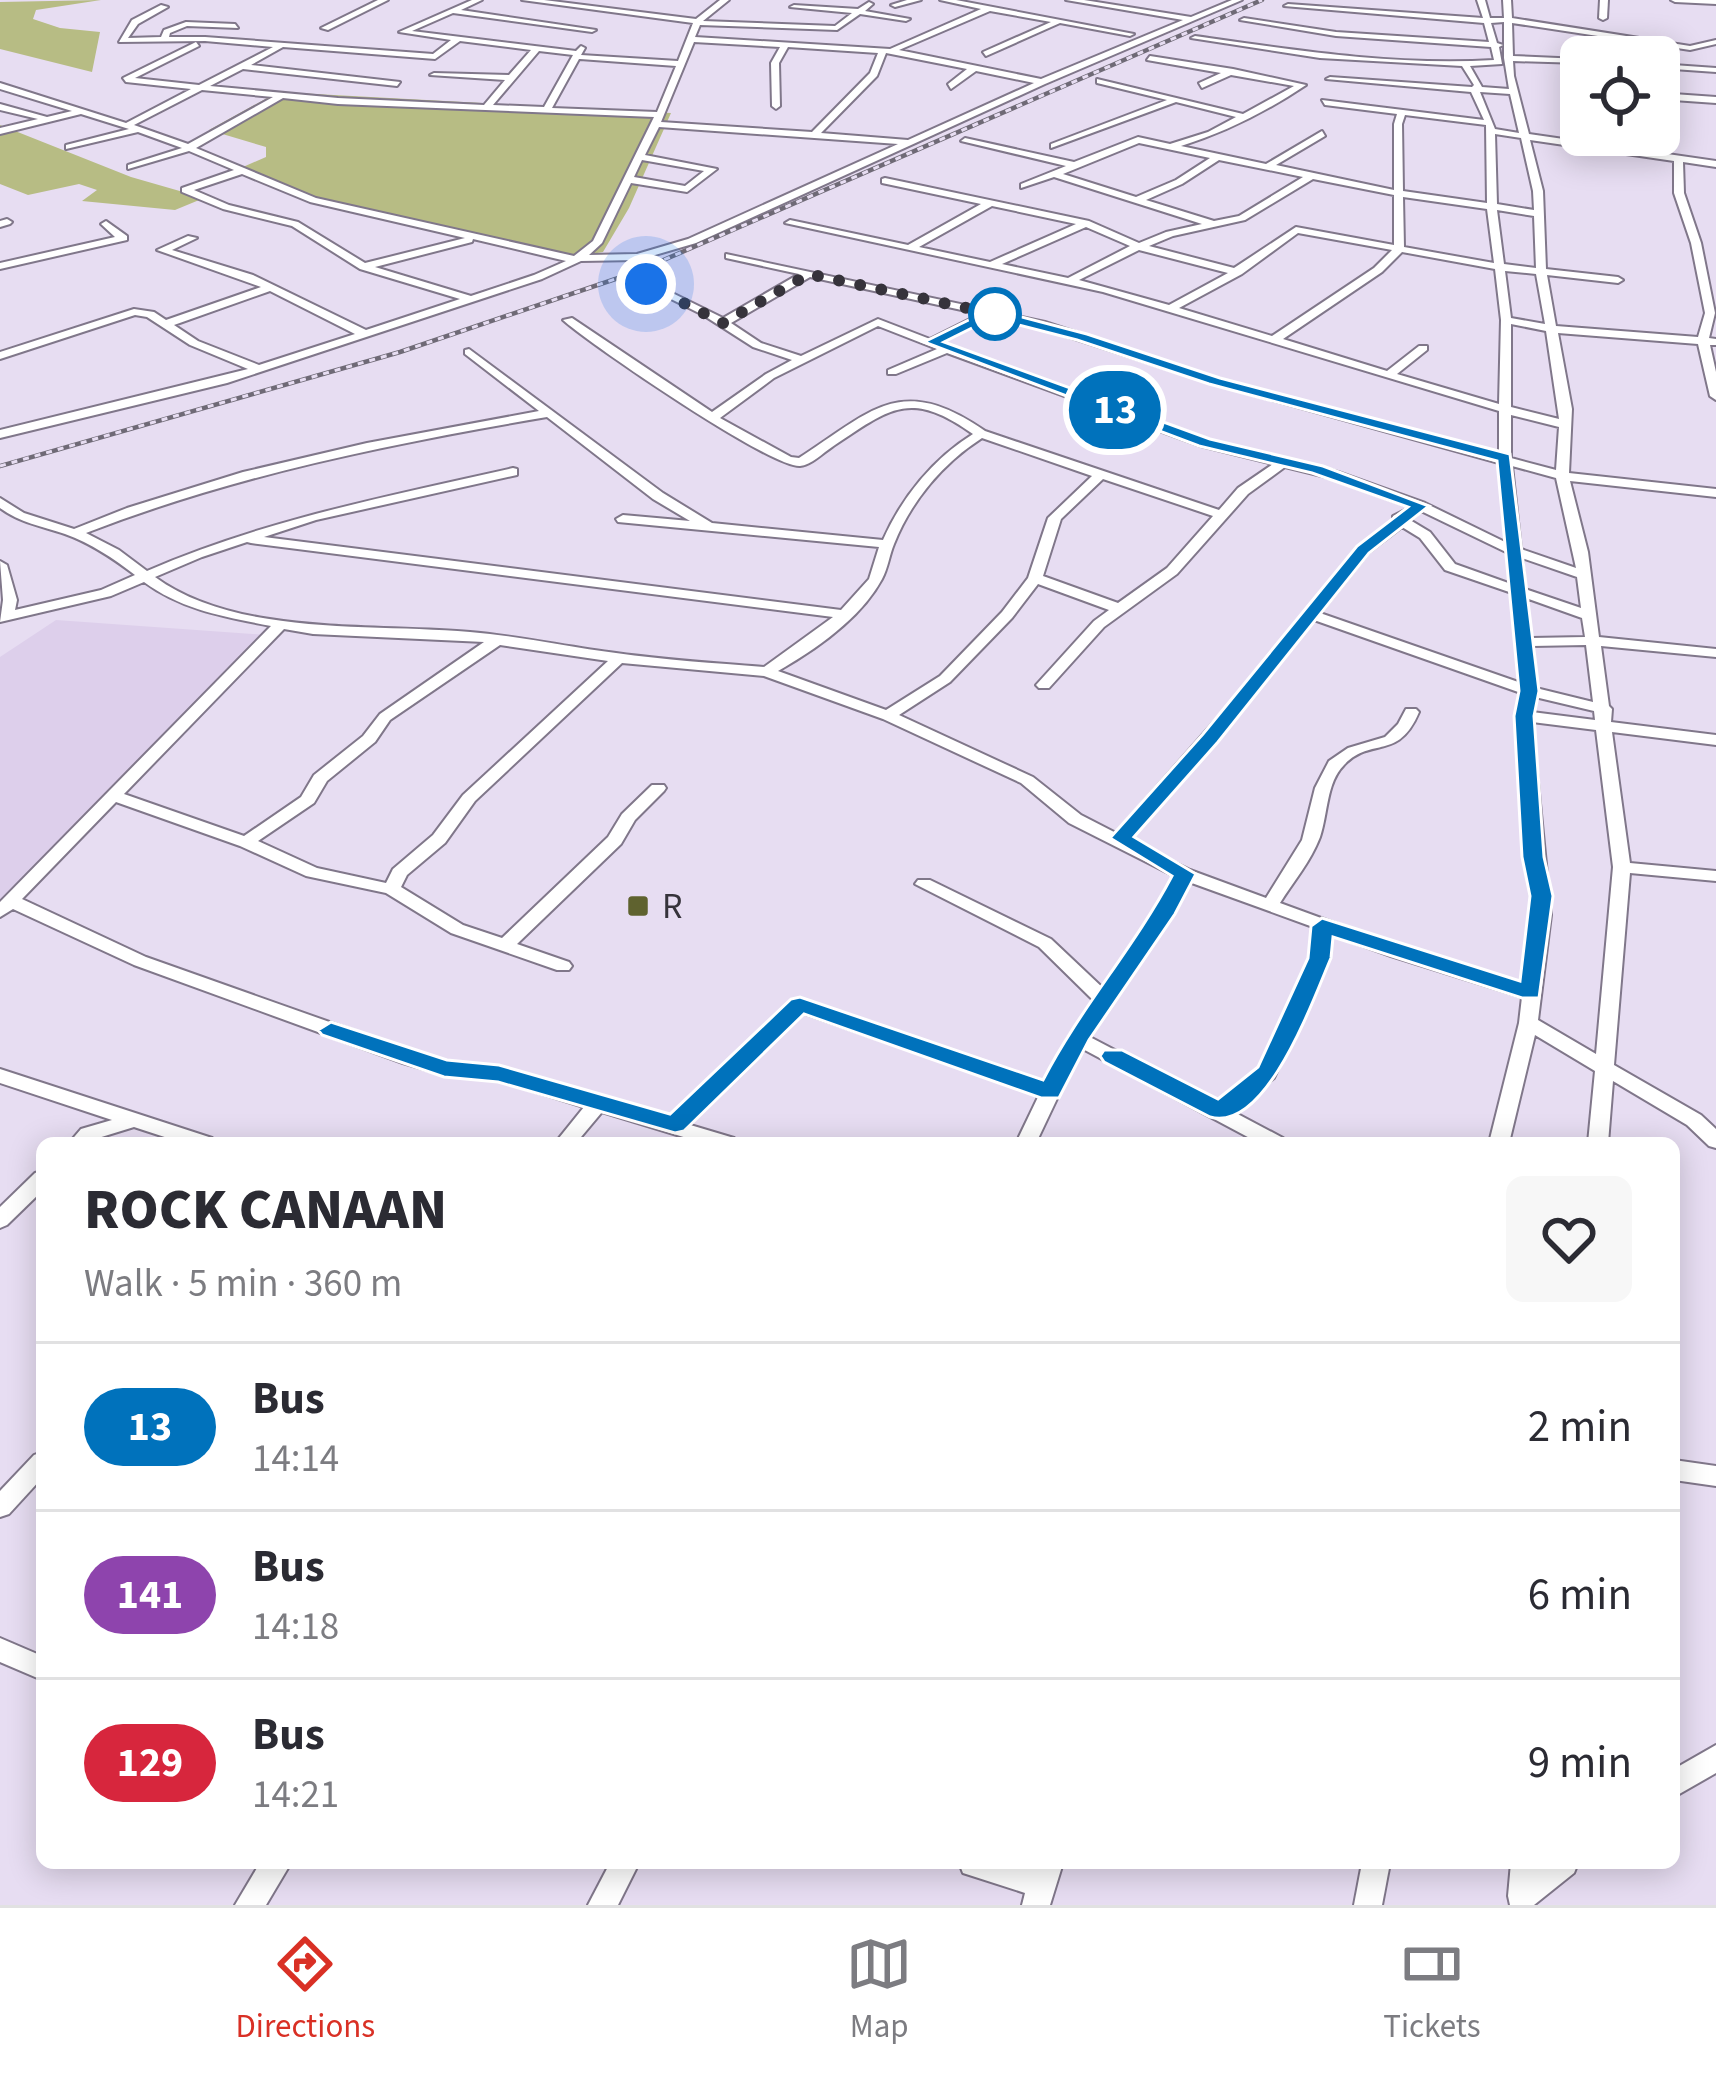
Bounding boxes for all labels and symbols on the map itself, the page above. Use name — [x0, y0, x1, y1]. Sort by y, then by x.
your location — [616, 254, 676, 314]
unlabelled marker — [970, 289, 1020, 339]
line badge: 13 — [1061, 371, 1169, 449]
place label: R — [662, 881, 682, 932]
marker: R — [625, 893, 651, 919]

